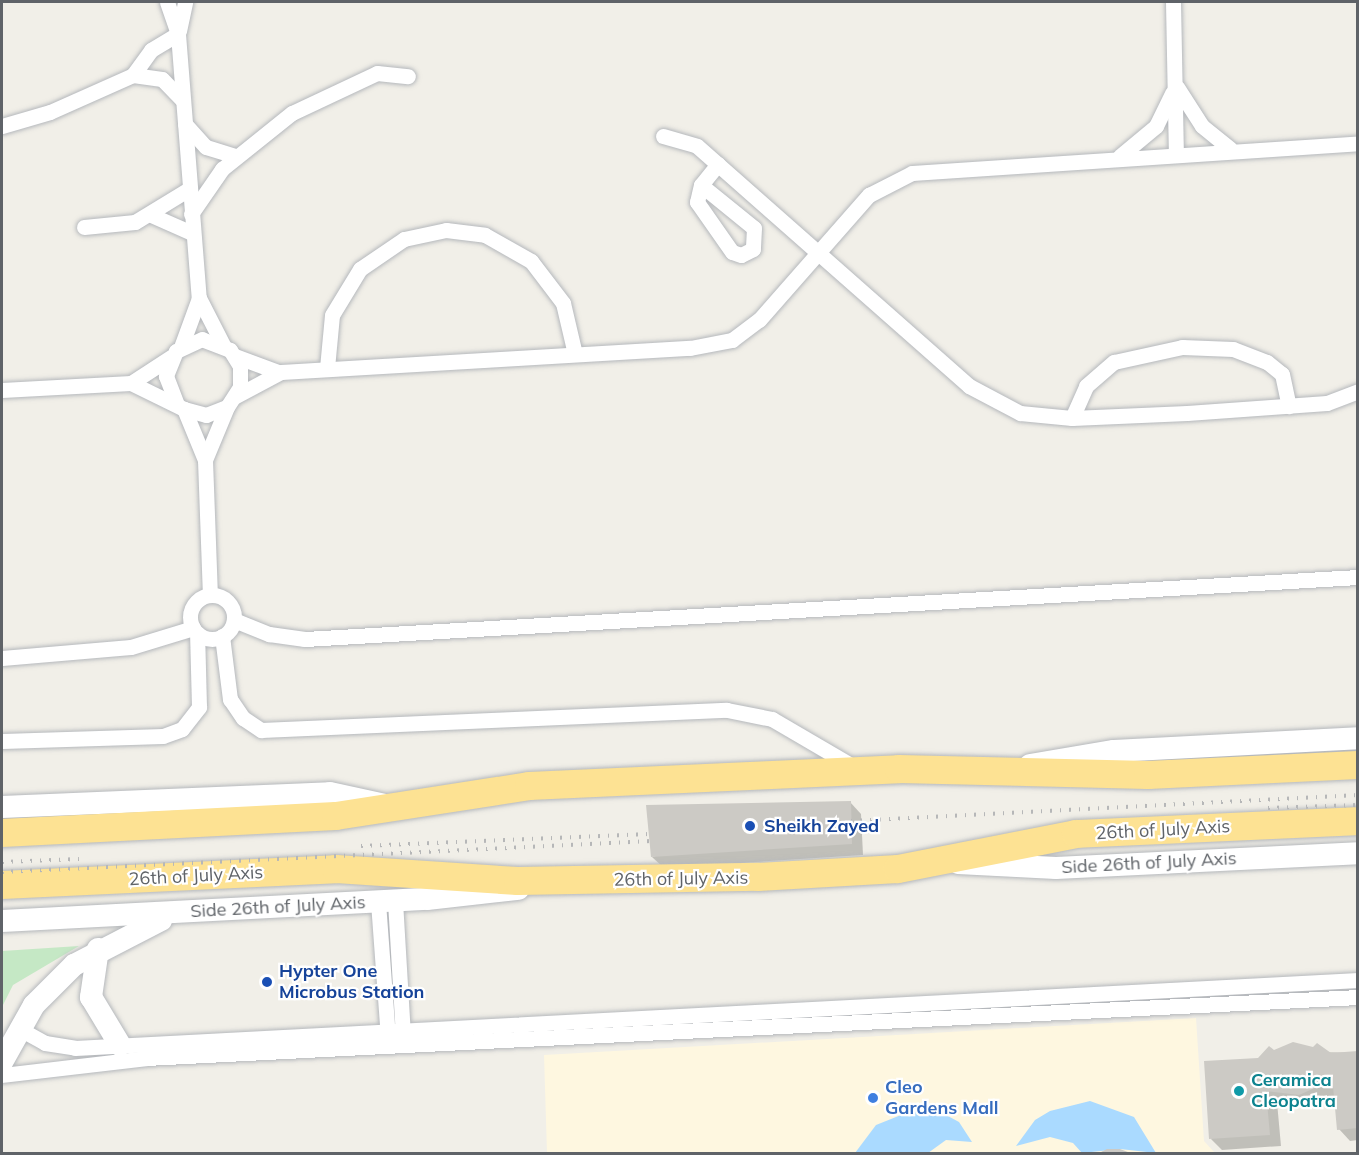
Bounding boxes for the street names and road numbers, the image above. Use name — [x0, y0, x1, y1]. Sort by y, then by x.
street label: 26th of July Axis — [1095, 816, 1231, 844]
street label: Side 26th of July Axis — [1061, 848, 1237, 878]
street label: 26th of July Axis — [128, 862, 264, 890]
street label: 26th of July Axis — [613, 867, 749, 891]
street label: Side 26th of July Axis — [190, 892, 366, 922]

